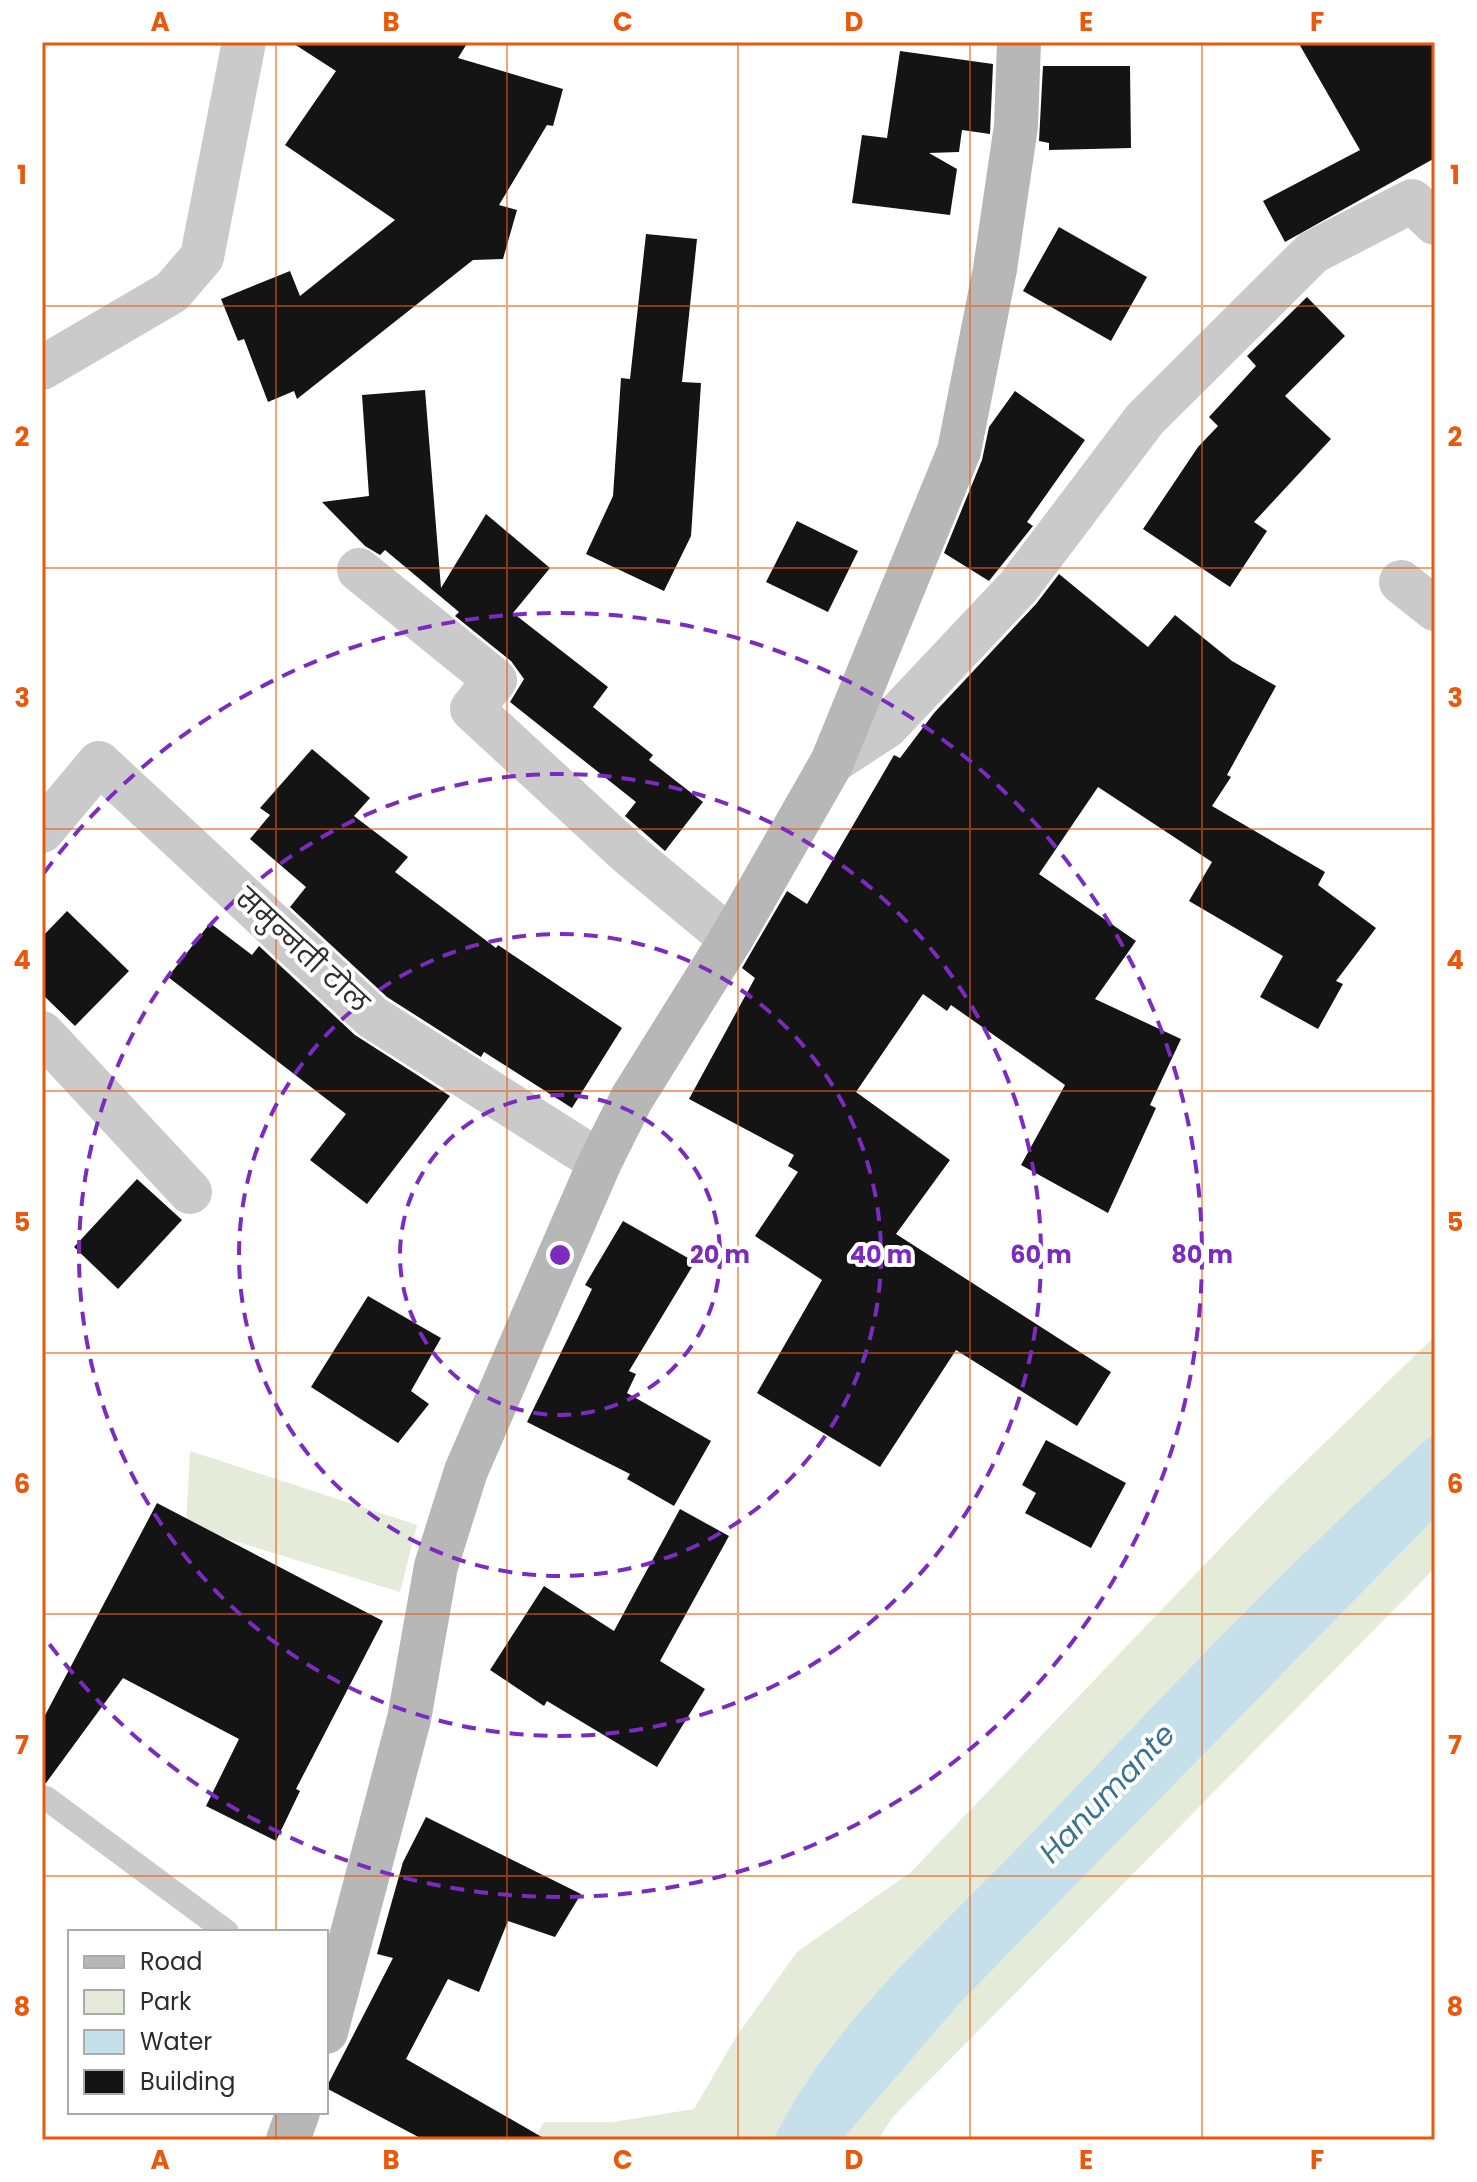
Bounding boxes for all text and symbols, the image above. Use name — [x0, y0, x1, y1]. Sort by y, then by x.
text: A — [150, 4, 170, 40]
text: B — [382, 4, 400, 40]
text: C — [613, 4, 633, 40]
text: D — [845, 4, 864, 40]
text: E — [1079, 4, 1093, 40]
text: F — [1310, 4, 1324, 40]
text: 1 — [17, 157, 27, 193]
text: 1 — [1450, 157, 1460, 193]
text: 2 — [15, 419, 30, 455]
text: 2 — [1448, 419, 1463, 455]
text: 3 — [14, 680, 30, 716]
text: 3 — [1447, 680, 1463, 716]
street label: समुन्नती टोल — [226, 879, 378, 1024]
text: 4 — [13, 942, 31, 978]
text: 4 — [1446, 942, 1464, 978]
text: 5 — [14, 1204, 30, 1240]
text: 5 — [1447, 1204, 1463, 1240]
text: 20 m — [690, 1238, 750, 1271]
text: 40 m — [850, 1238, 912, 1271]
text: 60 m — [1010, 1238, 1072, 1271]
text: 80 m — [1171, 1238, 1233, 1271]
centre of rings — [546, 1241, 574, 1269]
text: 6 — [14, 1466, 30, 1502]
text: 6 — [1447, 1466, 1463, 1502]
water label: Hanumante — [1029, 1714, 1185, 1872]
text: 7 — [15, 1727, 29, 1763]
text: 7 — [1448, 1727, 1462, 1763]
legend — [68, 1930, 328, 2114]
text: Road — [140, 1945, 202, 1978]
text: Park — [140, 1985, 192, 2018]
text: 8 — [14, 1989, 30, 2025]
text: 8 — [1447, 1989, 1463, 2025]
text: Water — [140, 2025, 212, 2058]
text: Building — [140, 2065, 236, 2098]
text: A — [150, 2142, 170, 2178]
text: B — [382, 2142, 400, 2178]
text: C — [613, 2142, 633, 2178]
text: D — [845, 2142, 864, 2178]
text: E — [1079, 2142, 1093, 2178]
text: F — [1310, 2142, 1324, 2178]

